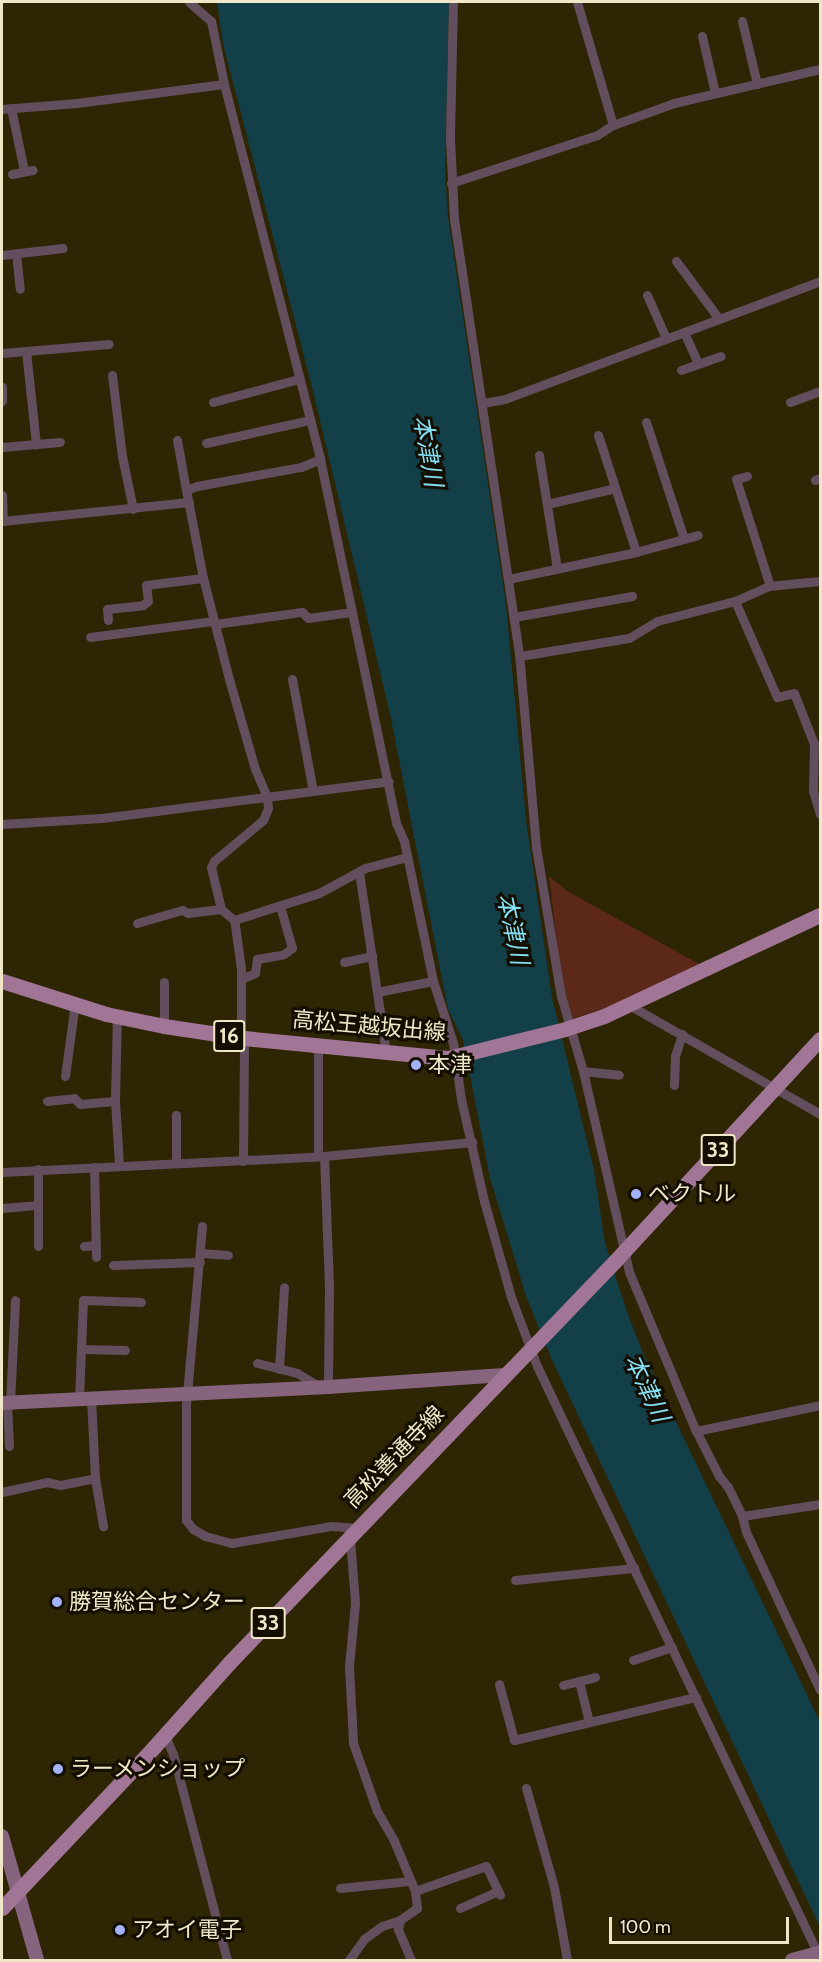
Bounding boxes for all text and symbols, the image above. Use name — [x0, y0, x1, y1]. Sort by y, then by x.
water label: 本津川 — [408, 413, 448, 489]
water label: 本津川 — [491, 891, 535, 967]
street label: 高松王越坂出線 — [291, 1006, 447, 1046]
road number: 16 — [212, 1018, 246, 1054]
place label: 本津 — [428, 1052, 472, 1078]
marker: 本津 — [409, 1058, 423, 1072]
road number: 33 — [700, 1132, 736, 1168]
place label: ベクトル — [648, 1181, 736, 1207]
marker: ベクトル — [629, 1187, 643, 1201]
water label: 本津川 — [619, 1349, 675, 1427]
street label: 高松善通寺線 — [339, 1400, 449, 1514]
place label: 勝賀総合センター — [69, 1589, 245, 1615]
marker: 勝賀総合センター — [50, 1595, 64, 1609]
road number: 33 — [250, 1605, 286, 1641]
place label: ラーメンショップ — [70, 1756, 246, 1782]
marker: ラーメンショップ — [51, 1762, 65, 1776]
scale bar — [612, 1905, 792, 1943]
text: 100 m — [620, 1916, 671, 1938]
place label: アオイ電子 — [132, 1917, 242, 1943]
marker: アオイ電子 — [113, 1923, 127, 1937]

